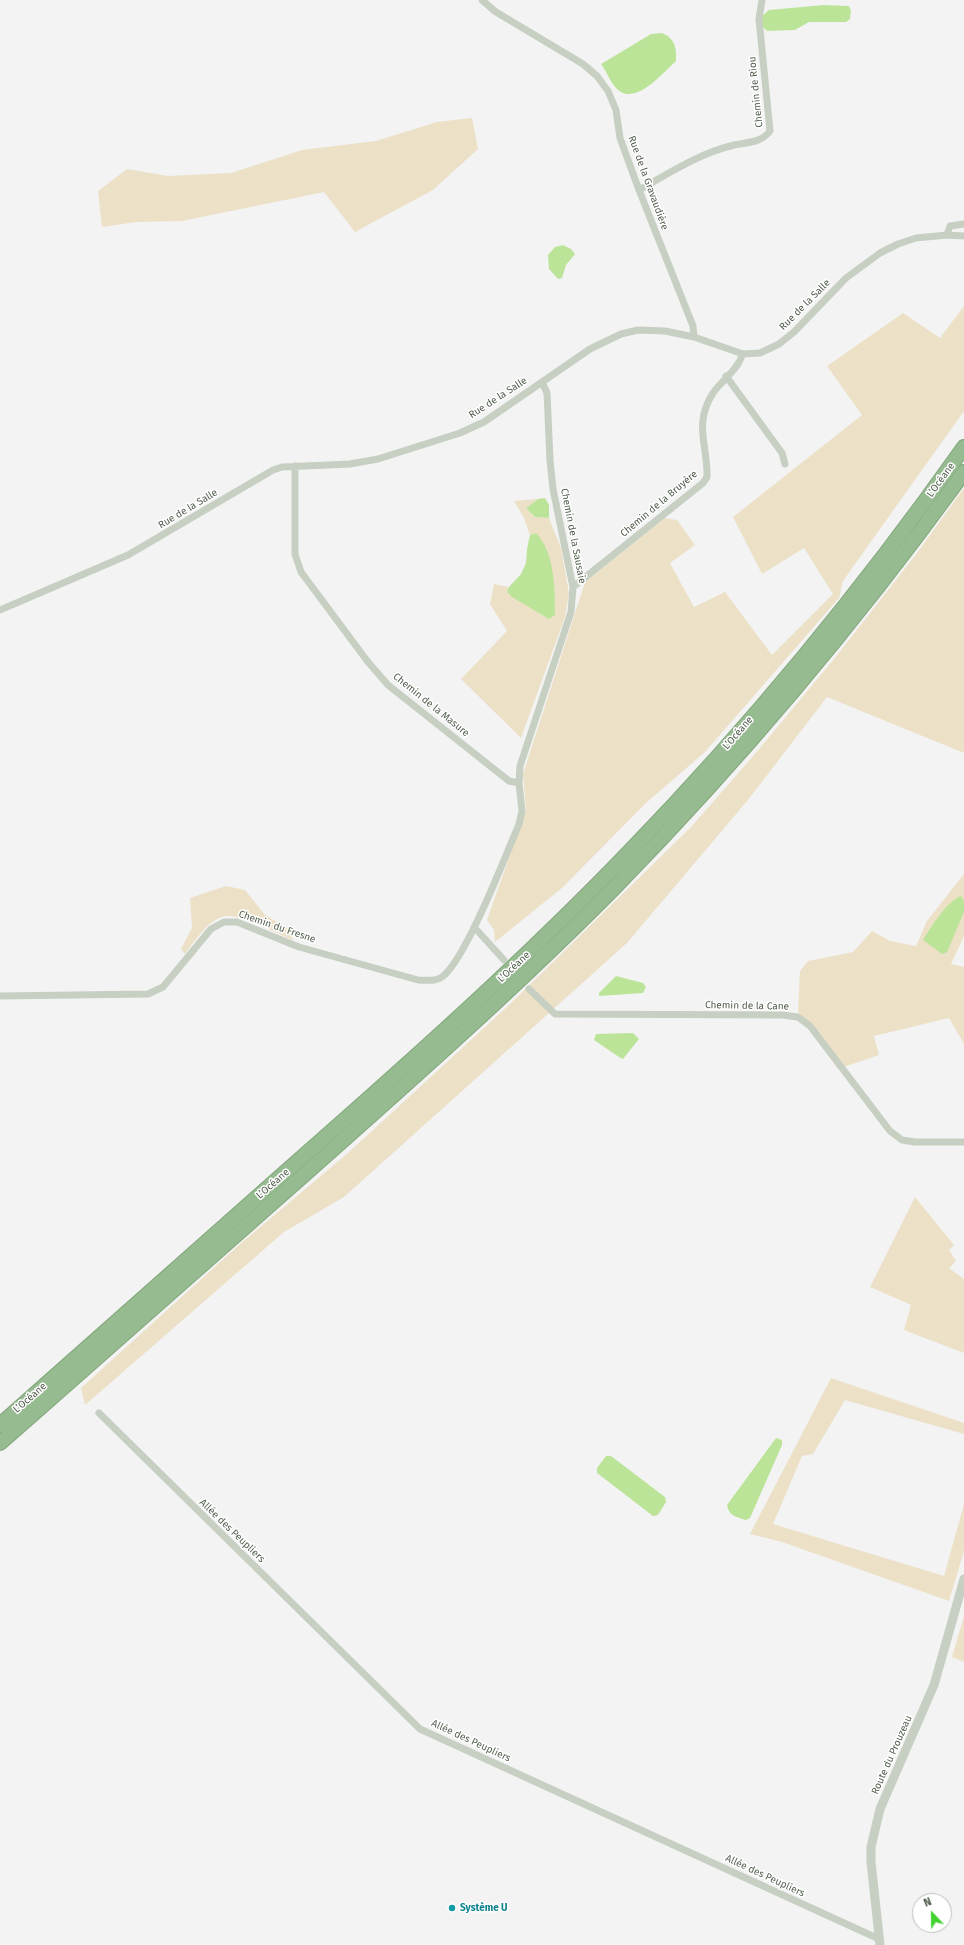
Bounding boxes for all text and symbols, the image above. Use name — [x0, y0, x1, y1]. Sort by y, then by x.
street label: Chemin de Riou — [746, 56, 766, 128]
street label: Rue de la Gravaudière — [625, 134, 671, 232]
street label: Rue de la Salle — [777, 277, 833, 333]
street label: Rue de la Salle — [467, 375, 529, 421]
street label: L’Océane — [924, 460, 958, 500]
street label: Chemin de la Bruyère — [618, 468, 700, 540]
street label: Rue de la Salle — [156, 487, 220, 531]
street label: Chemin de la Sausaie — [558, 487, 588, 585]
street label: Chemin de la Masure — [391, 671, 471, 739]
street label: L’Océane — [720, 714, 756, 752]
street label: Chemin du Fresne — [237, 908, 317, 946]
street label: L’Océane — [495, 949, 533, 985]
street label: Chemin de la Cane — [705, 999, 789, 1013]
street label: L’Océane — [254, 1166, 292, 1202]
street label: L’Océane — [11, 1380, 49, 1416]
street label: Allée des Peupliers — [197, 1497, 267, 1565]
street label: Route du Prouzeau — [869, 1714, 915, 1796]
street label: Allée des Peupliers — [429, 1717, 513, 1765]
street label: Allée des Peupliers — [723, 1852, 807, 1900]
north arrow — [912, 1893, 952, 1933]
text: N — [922, 1895, 934, 1910]
place label: Système U — [460, 1902, 508, 1914]
marker: Système U — [447, 1903, 457, 1913]

